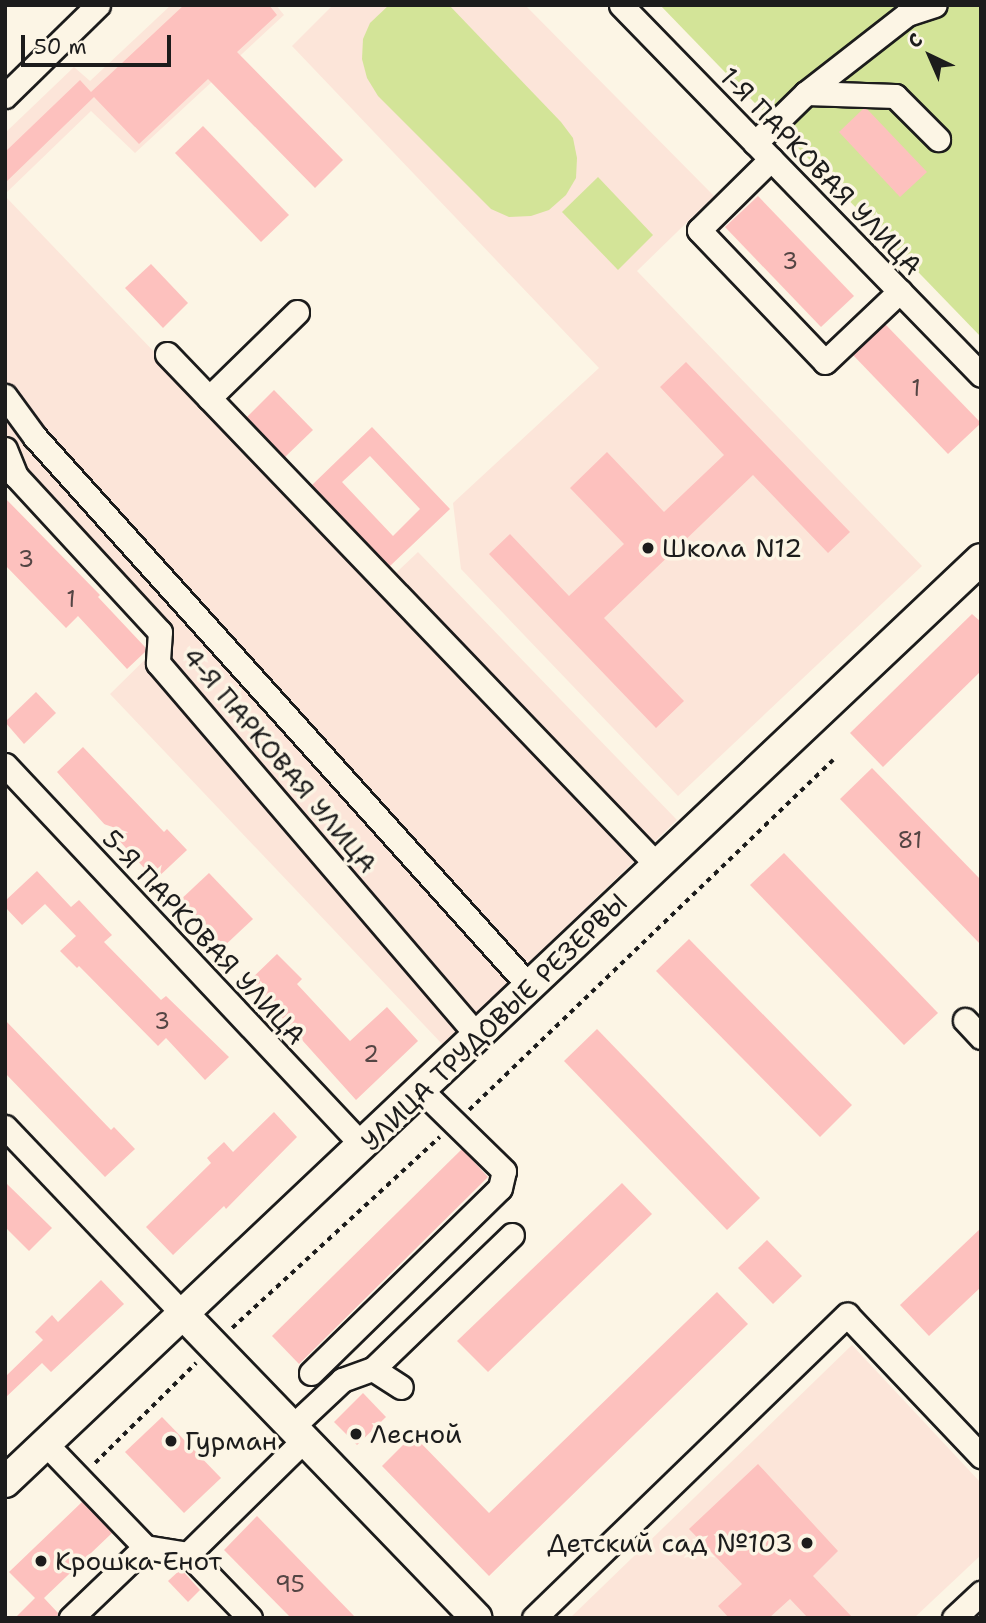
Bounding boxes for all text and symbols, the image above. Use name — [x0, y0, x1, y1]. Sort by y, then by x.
scale bar — [24, 21, 175, 65]
north arrow — [895, 21, 965, 91]
text: С — [902, 27, 928, 54]
text: 50 m — [34, 33, 87, 61]
street label: 1-Я ПАРКОВАЯ УЛИЦА — [714, 61, 928, 281]
house number: 3 — [782, 247, 798, 275]
house number: 1 — [911, 374, 921, 402]
place label: Школа N12 — [662, 532, 802, 564]
marker: Школа N12 — [640, 540, 656, 556]
house number: 3 — [18, 545, 34, 573]
house number: 1 — [66, 585, 76, 613]
street label: 4-Я ПАРКОВАЯ УЛИЦА — [176, 641, 384, 879]
street label: 5-Я ПАРКОВАЯ УЛИЦА — [96, 823, 312, 1051]
house number: 81 — [898, 826, 922, 854]
street label: УЛИЦА ТРУДОВЫЕ РЕЗЕРВЫ — [355, 887, 633, 1157]
house number: 3 — [154, 1007, 170, 1035]
house number: 2 — [363, 1040, 379, 1068]
place label: Лесной — [370, 1418, 462, 1450]
place label: Гурман — [185, 1425, 277, 1457]
marker: Лесной — [348, 1426, 364, 1442]
marker: Гурман — [163, 1433, 179, 1449]
place label: Детский сад №103 — [547, 1527, 793, 1559]
marker: Детский сад №103 — [799, 1535, 815, 1551]
place label: Крошка Енот — [55, 1545, 222, 1577]
marker: Крошка Енот — [33, 1553, 49, 1569]
house number: 95 — [275, 1570, 305, 1598]

